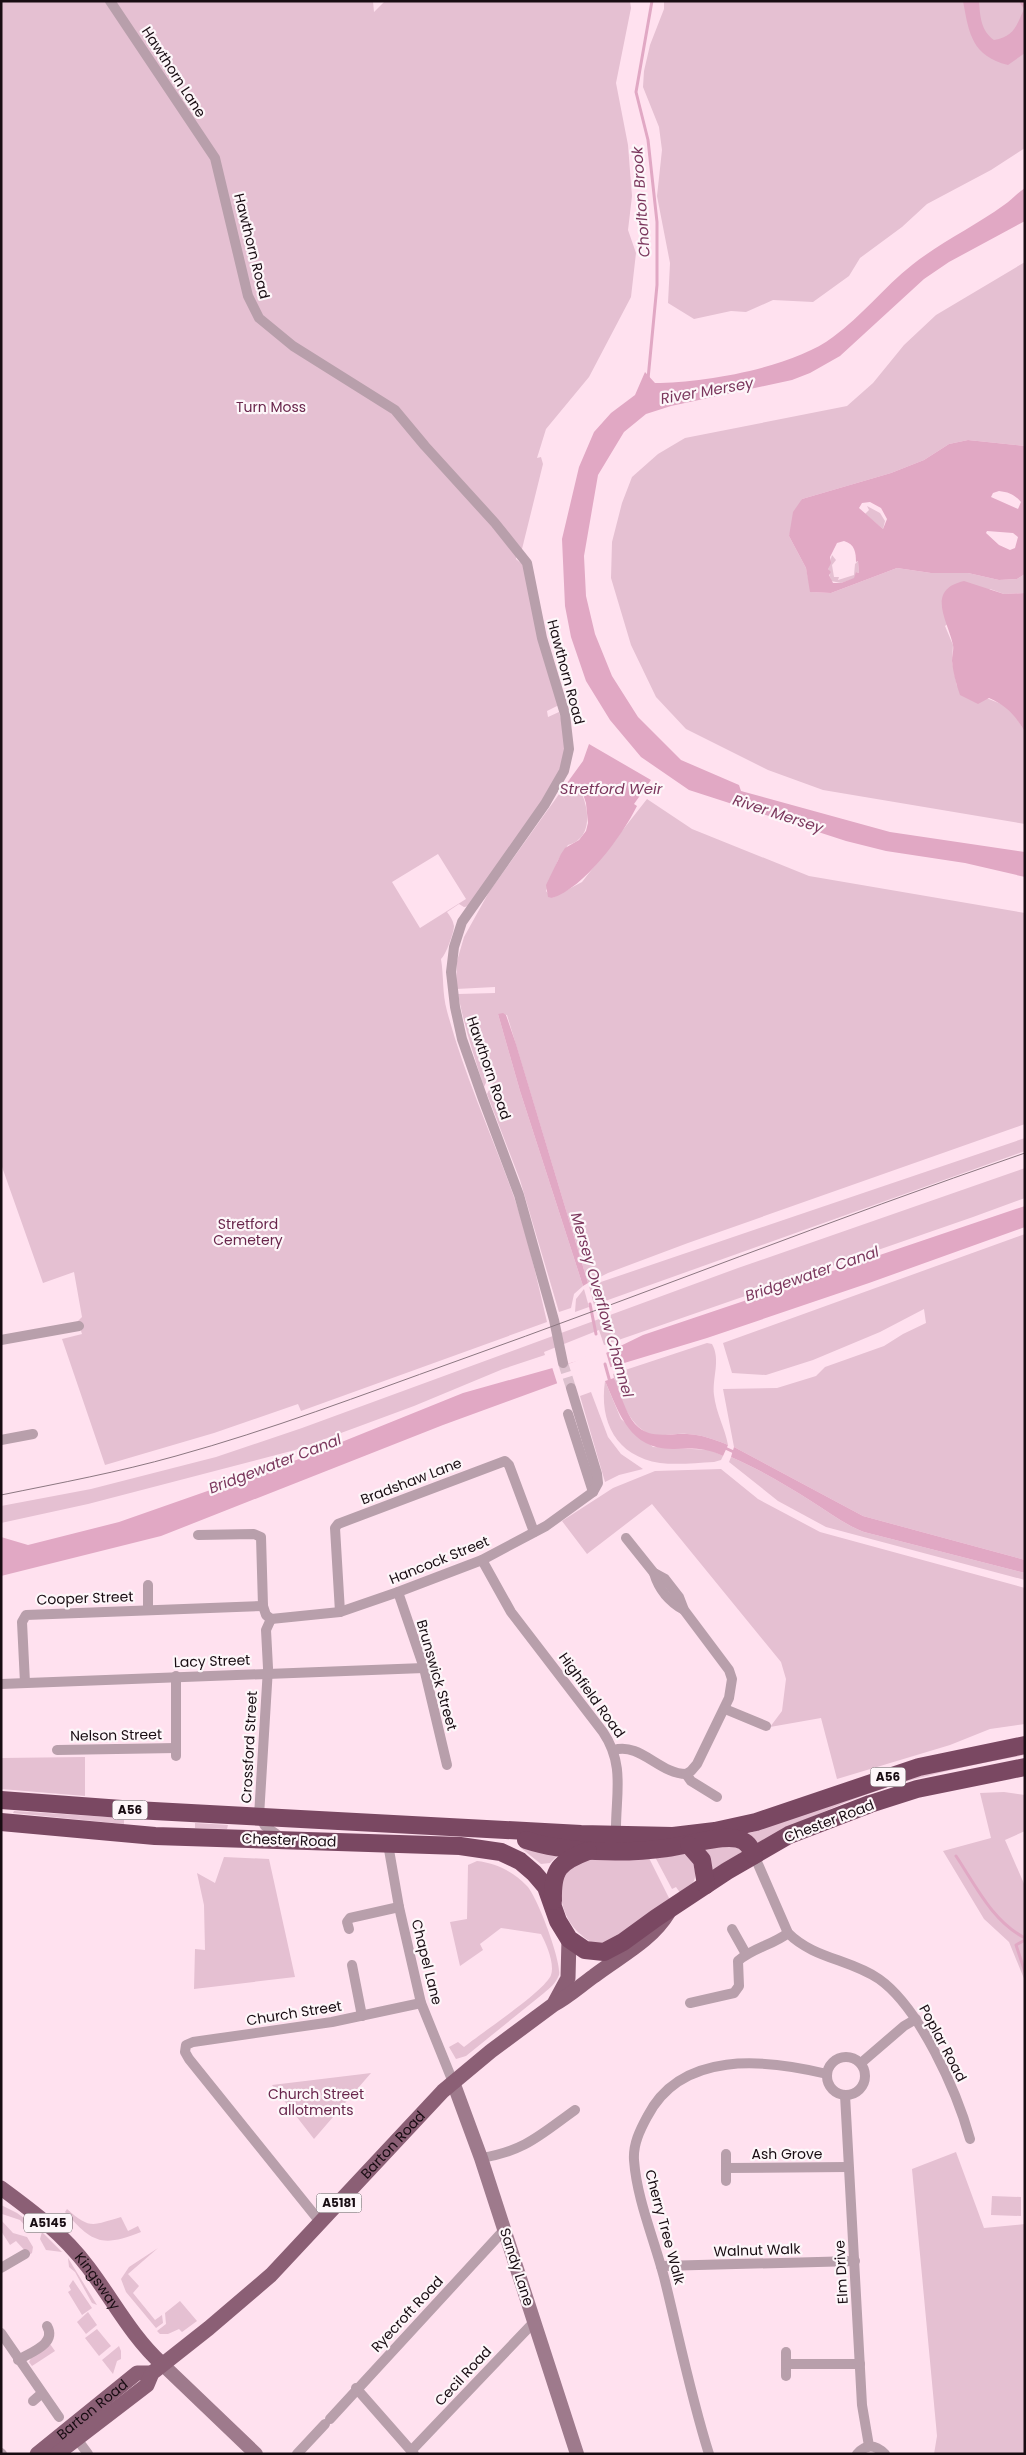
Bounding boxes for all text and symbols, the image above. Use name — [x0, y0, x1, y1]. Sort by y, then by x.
street label: Hawthorn Lane — [137, 23, 211, 122]
water label: Chorlton Brook — [626, 145, 655, 258]
street label: Hawthorn Road — [229, 191, 275, 301]
water label: River Mersey — [659, 372, 756, 409]
park label: Turn Moss — [236, 397, 306, 417]
street label: Hawthorn Road — [542, 617, 590, 727]
water label: Stretford Weir — [560, 778, 663, 799]
water label: River Mersey — [730, 789, 827, 838]
street label: Hawthorn Road — [462, 1014, 516, 1122]
water label: Mersey Overflow Channel — [566, 1210, 639, 1400]
park label: Stretford Cemetery — [213, 1214, 283, 1250]
water label: Bridgewater Canal — [742, 1241, 882, 1306]
water label: Bridgewater Canal — [205, 1428, 344, 1499]
street label: Bradshaw Lane — [358, 1452, 465, 1509]
street label: Hancock Street — [386, 1531, 492, 1589]
street label: Cooper Street — [36, 1586, 134, 1610]
street label: Brunswick Street — [412, 1617, 462, 1733]
street label: Highfield Road — [554, 1648, 630, 1742]
street label: Lacy Street — [173, 1650, 251, 1672]
street label: Crossford Street — [236, 1690, 262, 1804]
street label: Nelson Street — [70, 1724, 162, 1746]
road number: A56 — [870, 1768, 906, 1786]
street label: Chester Road — [781, 1795, 877, 1847]
road number: A56 — [112, 1800, 148, 1820]
street label: Chester Road — [241, 1828, 337, 1852]
street label: Chapel Lane — [407, 1917, 447, 2007]
street label: Church Street — [245, 1996, 343, 2030]
street label: Poplar Road — [914, 2001, 972, 2085]
park label: Church Street allotments — [268, 2084, 364, 2120]
street label: Barton Road — [356, 2106, 430, 2183]
street label: Ash Grove — [751, 2144, 823, 2164]
street label: Cherry Tree Walk — [640, 2167, 690, 2287]
road number: A5181 — [316, 2194, 362, 2212]
road number: A5145 — [24, 2214, 72, 2232]
street label: Sandy Lane — [495, 2225, 539, 2309]
street label: Walnut Walk — [713, 2238, 802, 2262]
street label: Elm Drive — [829, 2239, 853, 2304]
street label: Kingsway — [70, 2248, 125, 2314]
street label: Ryecroft Road — [366, 2271, 448, 2357]
street label: Cecil Road — [430, 2342, 496, 2410]
street label: Barton Road — [52, 2374, 132, 2444]

